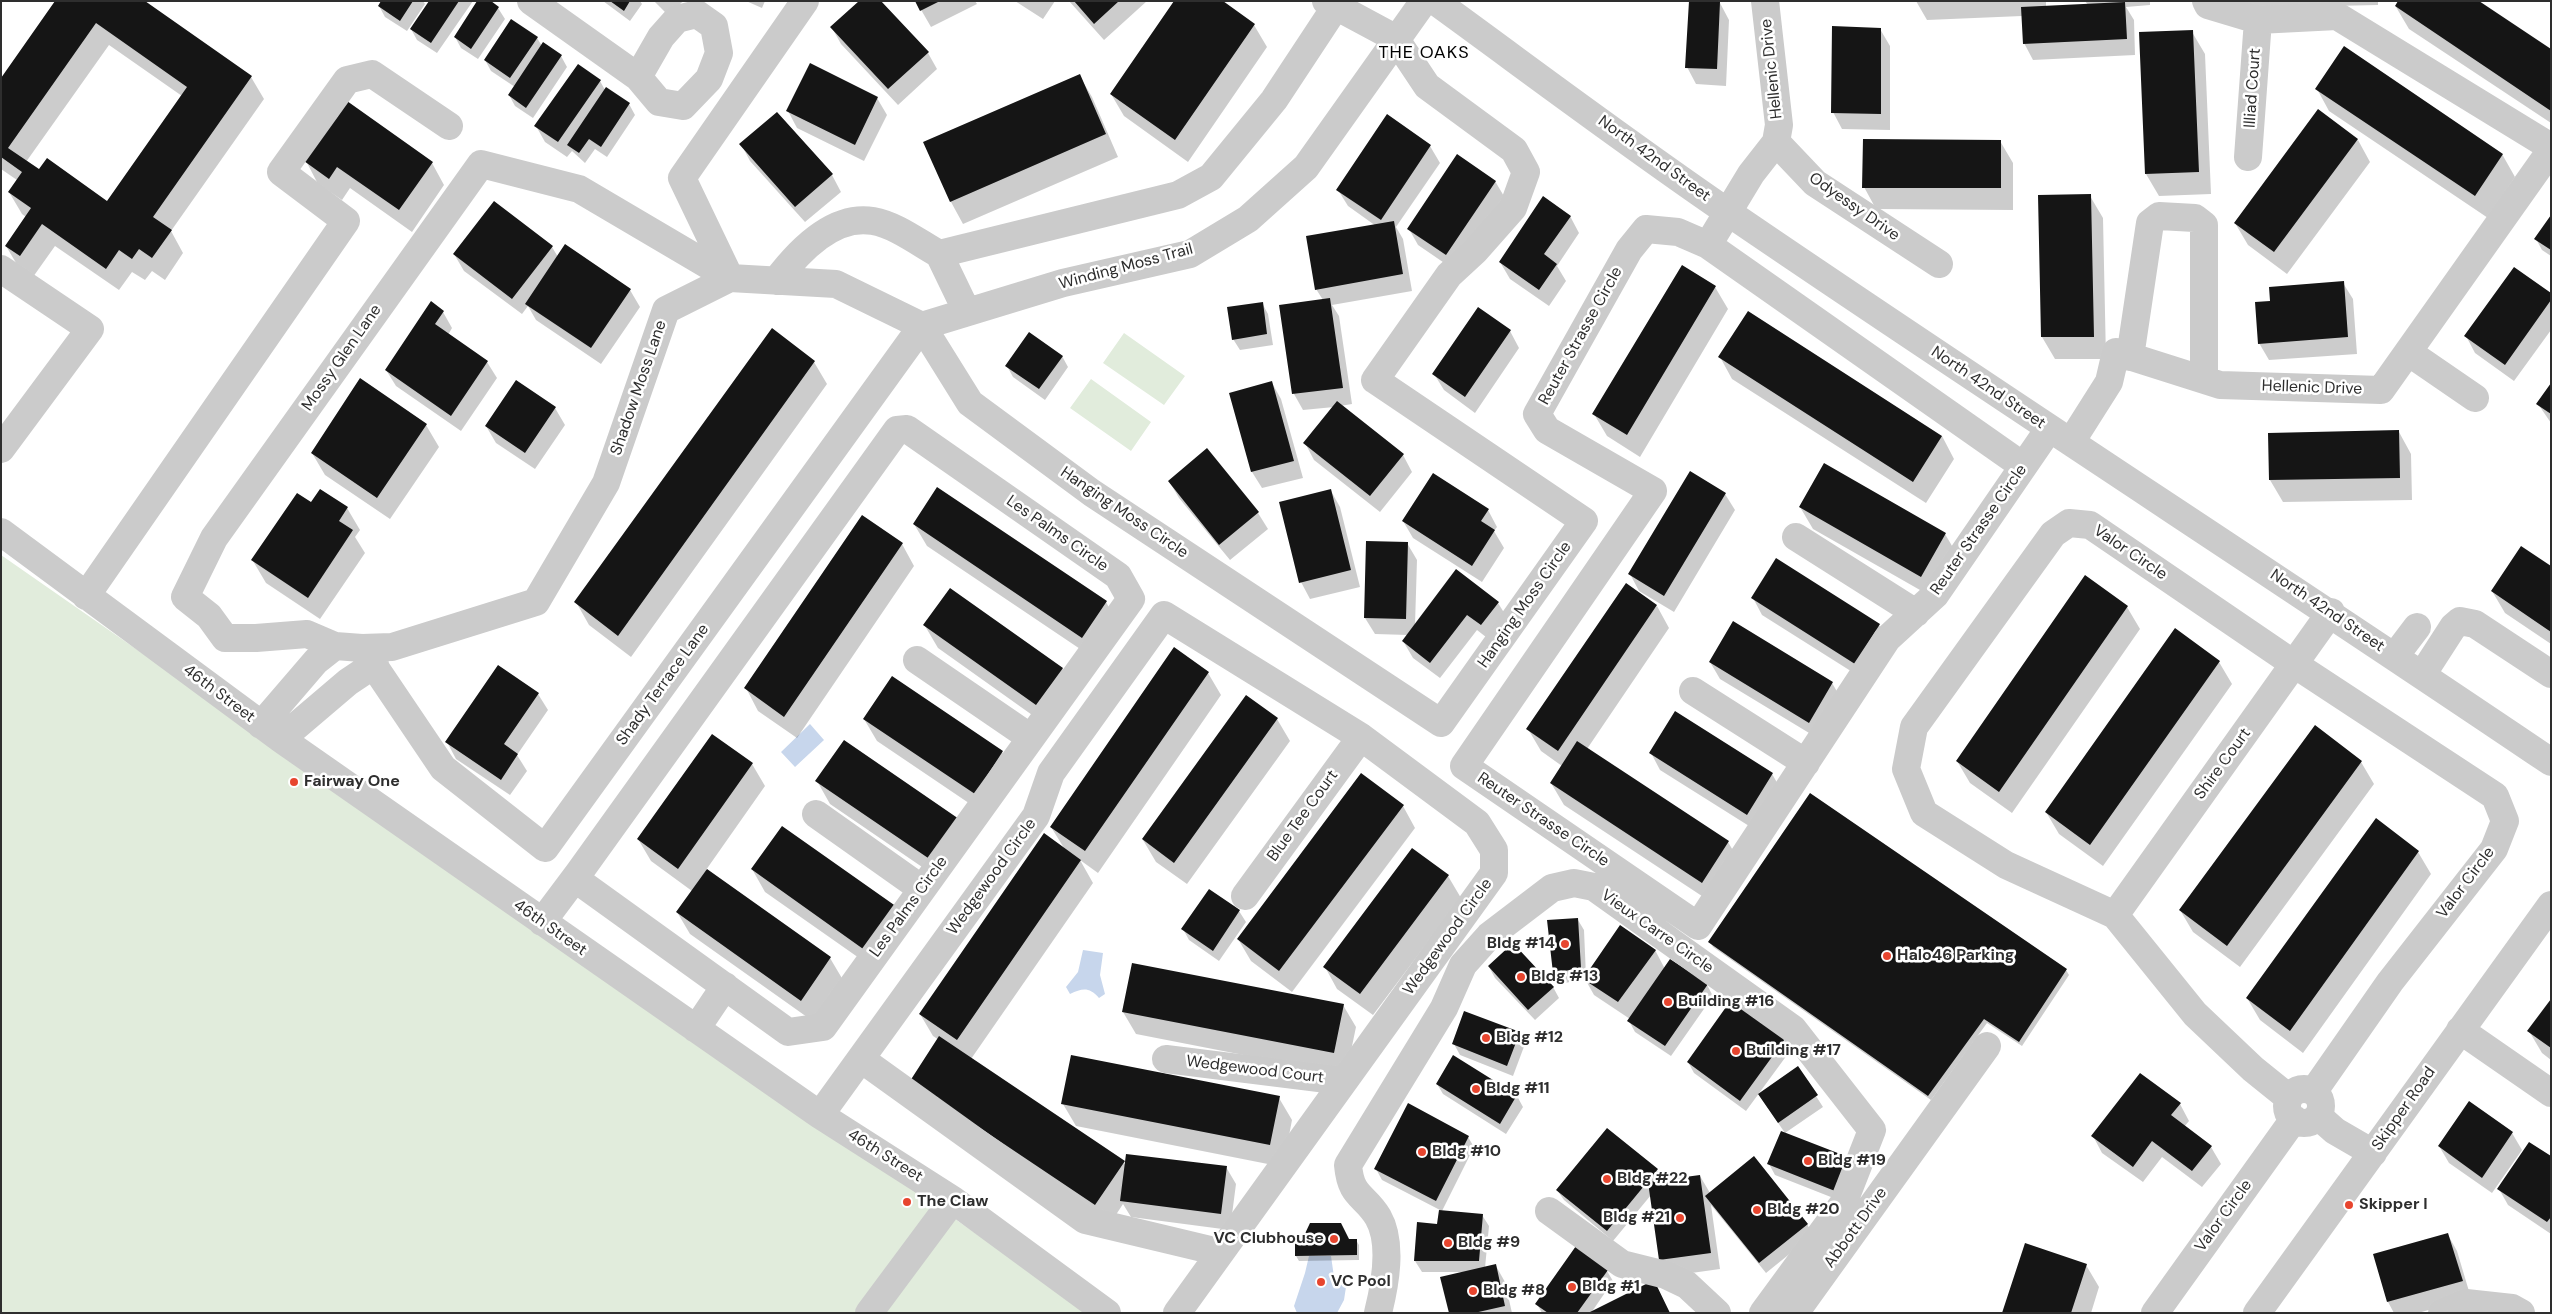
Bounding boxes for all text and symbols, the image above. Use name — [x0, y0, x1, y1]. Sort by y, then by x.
street label: Hellenic Drive — [1757, 18, 1787, 120]
district label: THE OAKS — [1377, 42, 1471, 64]
street label: Illiad Court — [2241, 47, 2265, 129]
street label: North 42nd Street — [1594, 112, 1714, 206]
street label: Odyessy Drive — [1805, 169, 1903, 245]
street label: Winding Moss Trail — [1057, 240, 1195, 294]
street label: Reuter Strasse Circle — [1535, 264, 1627, 408]
street label: Mossy Glen Lane — [298, 301, 386, 415]
street label: Shadow Moss Lane — [607, 318, 671, 458]
street label: North 42nd Street — [1927, 343, 2049, 433]
street label: Hellenic Drive — [2261, 377, 2363, 399]
street label: Reuter Strasse Circle — [1927, 461, 2031, 599]
street label: Hanging Moss Circle — [1056, 463, 1192, 563]
street label: Les Palms Circle — [1002, 492, 1112, 576]
street label: Valor Circle — [2090, 521, 2170, 585]
street label: Hanging Moss Circle — [1474, 538, 1576, 672]
street label: North 42nd Street — [2266, 566, 2388, 656]
street label: Shady Terrace Lane — [612, 621, 714, 749]
street label: 46th Street — [179, 661, 259, 727]
street label: Shire Court — [2191, 725, 2255, 803]
street label: Blue Tee Court — [1263, 767, 1343, 865]
street label: Reuter Strasse Circle — [1473, 769, 1613, 871]
place label: Fairway One — [304, 772, 400, 792]
marker: Fairway One — [288, 776, 300, 788]
street label: Wedgewood Circle — [943, 815, 1041, 939]
street label: Valor Circle — [2433, 843, 2499, 923]
street label: Les Palms Circle — [866, 853, 952, 961]
street label: Wedgewood Circle — [1399, 875, 1497, 999]
street label: Vieux Carre Circle — [1597, 886, 1717, 978]
street label: 46th Street — [510, 896, 590, 960]
place label: Bldg #14 — [1487, 934, 1555, 954]
marker: Bldg #14 — [1559, 938, 1571, 950]
place label: Halo46 Parking — [1897, 946, 2014, 966]
marker: Halo46 Parking — [1881, 950, 1893, 962]
place label: Bldg #13 — [1531, 967, 1598, 987]
marker: Bldg #13 — [1515, 971, 1527, 983]
place label: Building #16 — [1678, 992, 1774, 1012]
marker: Building #16 — [1662, 996, 1674, 1008]
place label: Bldg #12 — [1496, 1028, 1563, 1048]
marker: Bldg #12 — [1480, 1032, 1492, 1044]
place label: Building #17 — [1746, 1041, 1841, 1061]
marker: Building #17 — [1730, 1045, 1742, 1057]
street label: Wedgewood Court — [1185, 1052, 1325, 1088]
street label: Skipper Road — [2368, 1063, 2440, 1155]
place label: Bldg #11 — [1486, 1079, 1550, 1099]
marker: Bldg #11 — [1470, 1083, 1482, 1095]
street label: 46th Street — [844, 1125, 926, 1187]
place label: Bldg #10 — [1432, 1142, 1501, 1162]
marker: Bldg #10 — [1416, 1146, 1428, 1158]
place label: Bldg #19 — [1818, 1151, 1886, 1171]
marker: Bldg #19 — [1802, 1155, 1814, 1167]
place label: Bldg #22 — [1617, 1169, 1687, 1189]
marker: Bldg #22 — [1601, 1173, 1613, 1185]
street label: Valor Circle — [2191, 1176, 2257, 1256]
street label: Abbott Drive — [1820, 1184, 1892, 1272]
place label: The Claw — [917, 1192, 988, 1212]
place label: Skipper I — [2359, 1195, 2428, 1215]
marker: The Claw — [901, 1196, 913, 1208]
marker: Skipper I — [2343, 1199, 2355, 1211]
place label: Bldg #20 — [1767, 1200, 1839, 1220]
marker: Bldg #20 — [1751, 1204, 1763, 1216]
place label: Bldg #21 — [1603, 1208, 1670, 1228]
marker: Bldg #21 — [1674, 1212, 1686, 1224]
place label: VC Clubhouse — [1213, 1229, 1324, 1249]
marker: VC Clubhouse — [1328, 1233, 1340, 1245]
place label: Bldg #9 — [1458, 1233, 1520, 1253]
marker: Bldg #9 — [1442, 1237, 1454, 1249]
place label: VC Pool — [1331, 1272, 1391, 1292]
marker: VC Pool — [1315, 1276, 1327, 1288]
place label: Bldg #1 — [1582, 1277, 1640, 1297]
place label: Bldg #8 — [1483, 1281, 1545, 1301]
marker: Bldg #1 — [1566, 1281, 1578, 1293]
marker: Bldg #8 — [1467, 1285, 1479, 1297]

